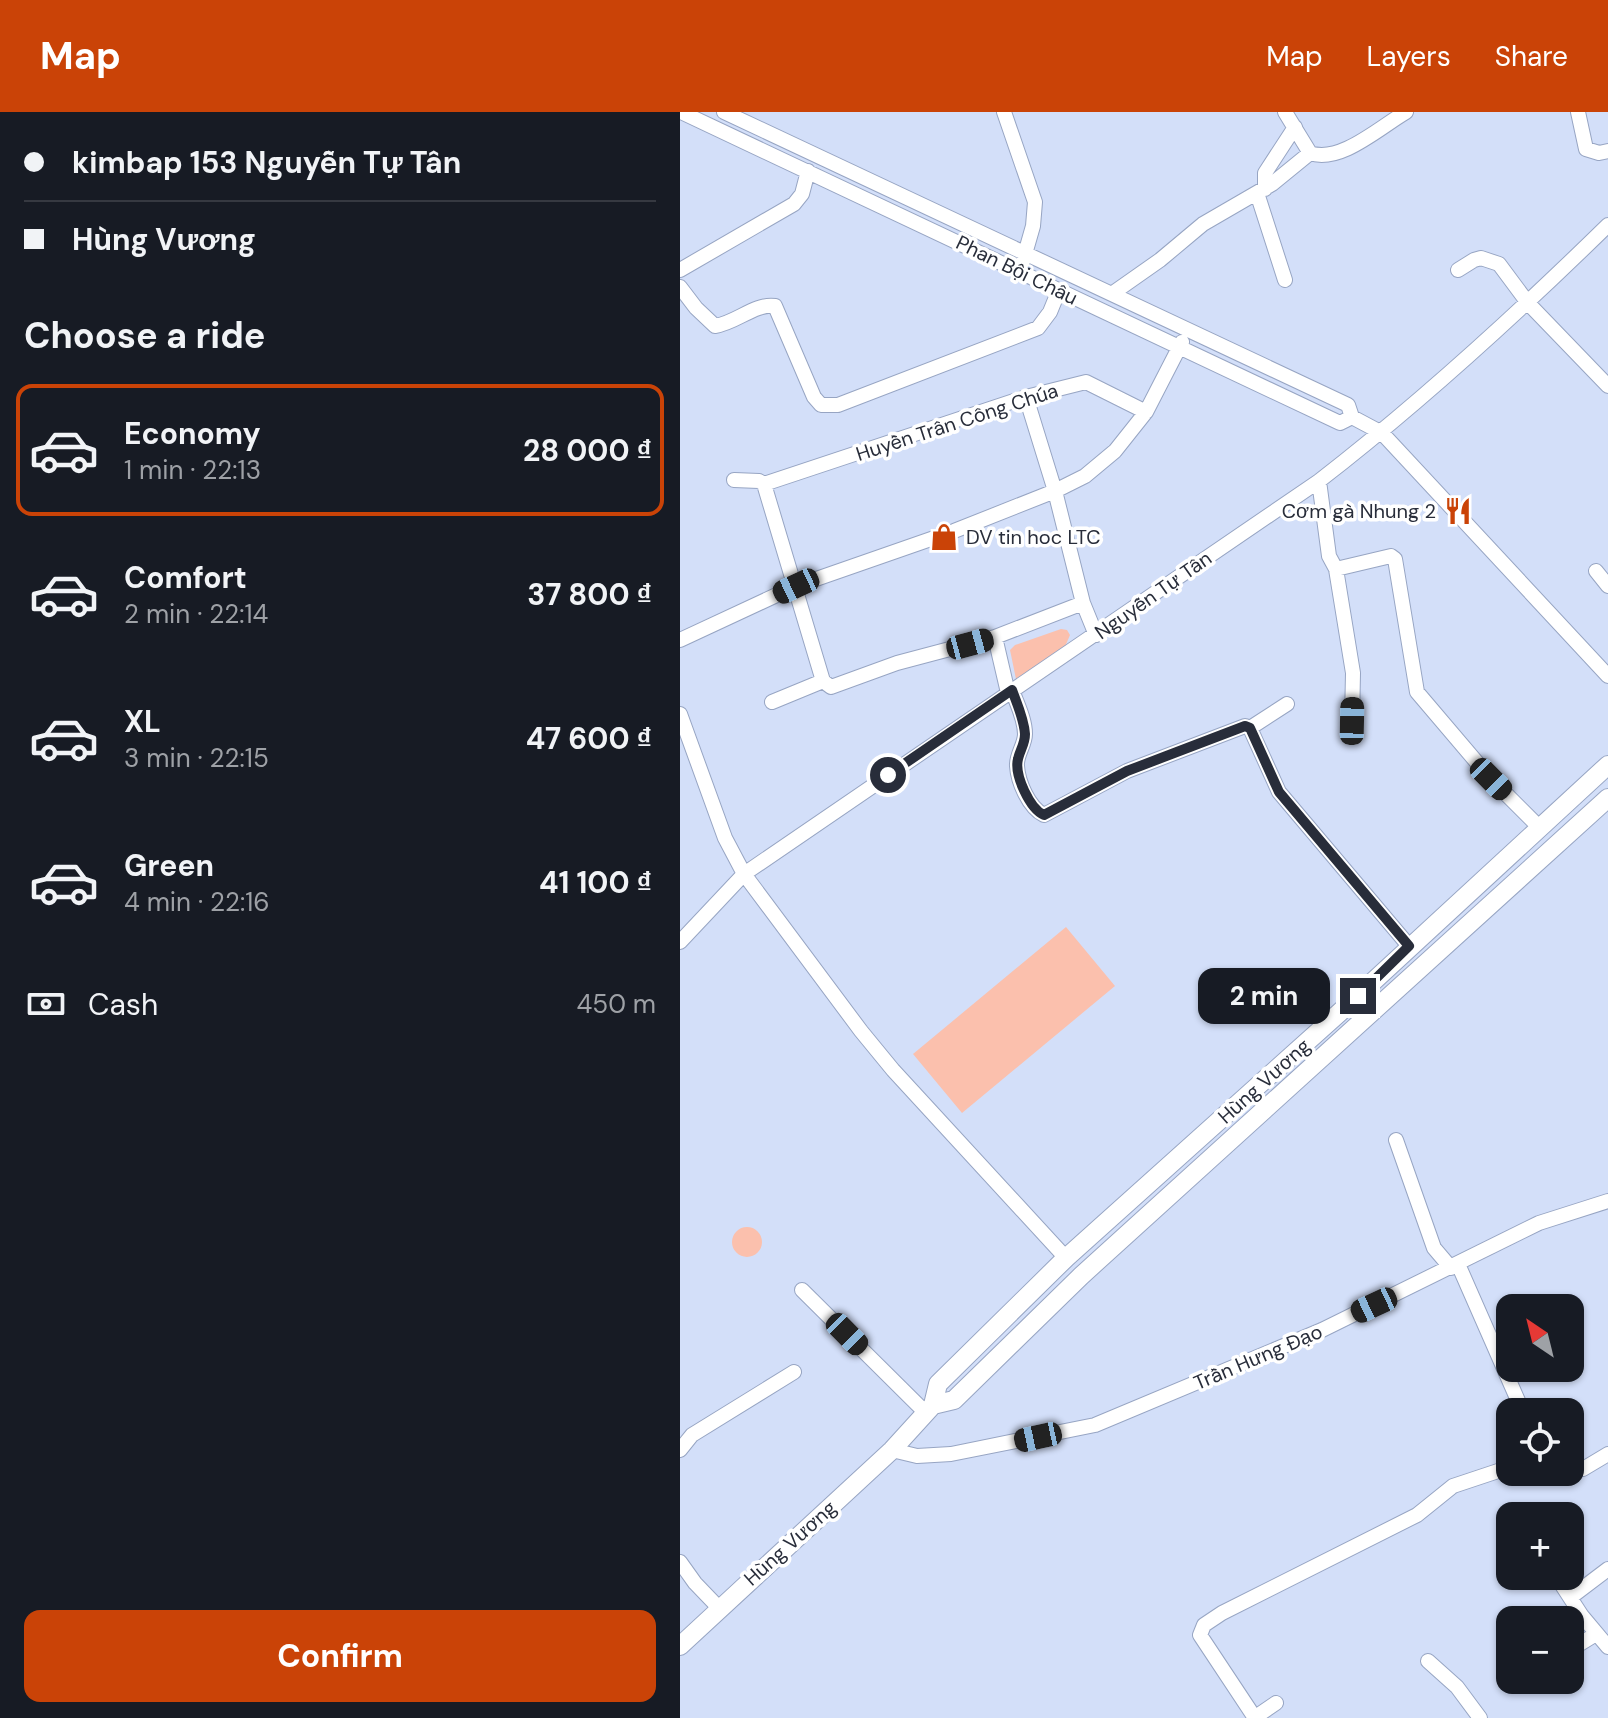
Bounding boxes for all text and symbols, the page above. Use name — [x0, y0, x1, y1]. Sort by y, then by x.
text: Map — [40, 31, 121, 81]
text: Map — [1266, 38, 1323, 75]
text: Layers — [1367, 38, 1451, 75]
text: Share — [1495, 38, 1568, 75]
text: kimbap 153 Nguyễn Tự Tân — [72, 143, 461, 182]
text: Hùng Vương — [72, 220, 256, 259]
street label: Phan Bội Châu — [952, 229, 1082, 311]
text: Choose a ride — [24, 312, 265, 359]
street label: Huyền Trân Công Chúa — [853, 377, 1061, 467]
icon: car — [28, 414, 100, 486]
text: Economy — [124, 414, 261, 453]
text: 28 000 ₫ — [523, 431, 652, 470]
text: 1 min · 22:13 — [124, 453, 261, 487]
restaurant icon: Cơm gà Nhung 2 — [1443, 496, 1473, 526]
place label: Cơm gà Nhung 2 — [1282, 498, 1436, 524]
shop icon: DV tin hoc LTC — [929, 522, 959, 552]
place label: DV tin hoc LTC — [966, 524, 1101, 550]
street label: Nguyễn Tự Tân — [1090, 545, 1216, 645]
icon: car — [28, 558, 100, 630]
text: Comfort — [124, 558, 247, 597]
car — [769, 565, 823, 607]
text: 37 800 ₫ — [527, 575, 652, 614]
text: 2 min · 22:14 — [124, 597, 268, 631]
car — [944, 626, 996, 662]
car — [1340, 697, 1364, 745]
icon: car — [28, 702, 100, 774]
text: XL — [124, 702, 161, 741]
text: 47 600 ₫ — [526, 719, 652, 758]
text: 3 min · 22:15 — [124, 741, 269, 775]
car — [1466, 754, 1516, 804]
route start — [870, 757, 906, 793]
icon: car — [28, 846, 100, 918]
text: Green — [124, 846, 214, 885]
text: 41 100 ₫ — [539, 863, 652, 902]
text: 4 min · 22:16 — [124, 885, 270, 919]
callout: 2 min — [1198, 968, 1330, 1024]
route end — [1340, 978, 1376, 1014]
text: 2 min — [1230, 979, 1298, 1013]
icon: cash — [24, 982, 68, 1026]
text: Cash — [88, 985, 158, 1024]
text: 450 m — [576, 987, 656, 1021]
street label: Hùng Vương — [1212, 1033, 1316, 1129]
car — [1347, 1284, 1401, 1326]
north arrow — [1496, 1294, 1584, 1382]
map controls — [1496, 1294, 1584, 1694]
car — [822, 1309, 872, 1359]
street label: Trần Hưng Đạo — [1190, 1318, 1326, 1396]
button: locate — [1496, 1398, 1584, 1486]
car — [1012, 1420, 1064, 1454]
street label: Hùng Vương — [738, 1495, 842, 1591]
button: + — [1496, 1502, 1584, 1590]
button: − — [1496, 1606, 1584, 1694]
button: Confirm — [24, 1610, 656, 1702]

